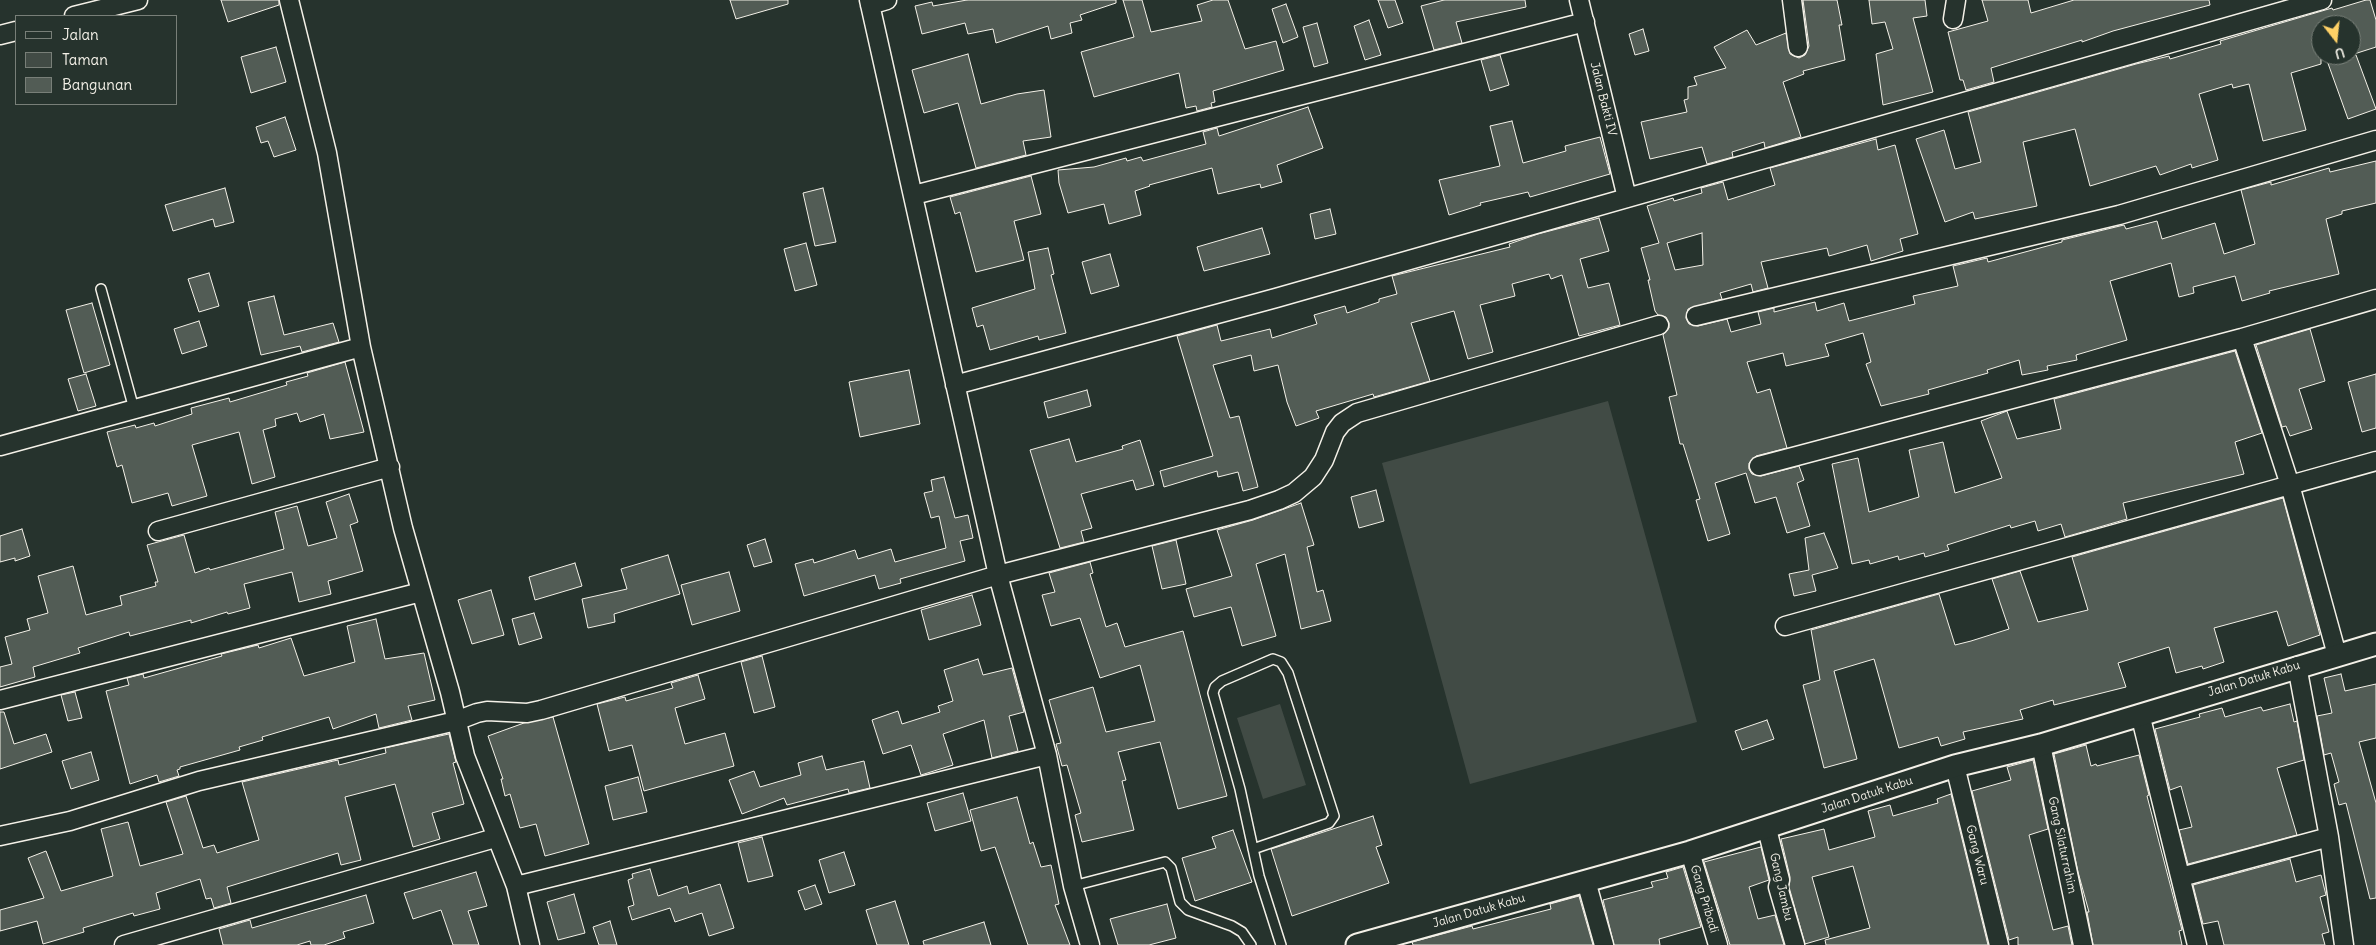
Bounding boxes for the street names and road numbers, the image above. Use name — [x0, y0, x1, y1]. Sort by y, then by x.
street label: Jalan Bakti IV — [1587, 61, 1619, 137]
street label: Jalan Datuk Kabu — [2206, 658, 2302, 700]
street label: Jalan Datuk Kabu — [1819, 773, 1915, 817]
street label: Gang Silaturrahim — [2045, 795, 2079, 895]
street label: Gang Waru — [1963, 824, 1991, 886]
street label: Gang Jambu — [1766, 852, 1796, 922]
street label: Gang Pribadi — [1687, 863, 1721, 935]
street label: Jalan Datuk Kabu — [1431, 891, 1527, 931]

